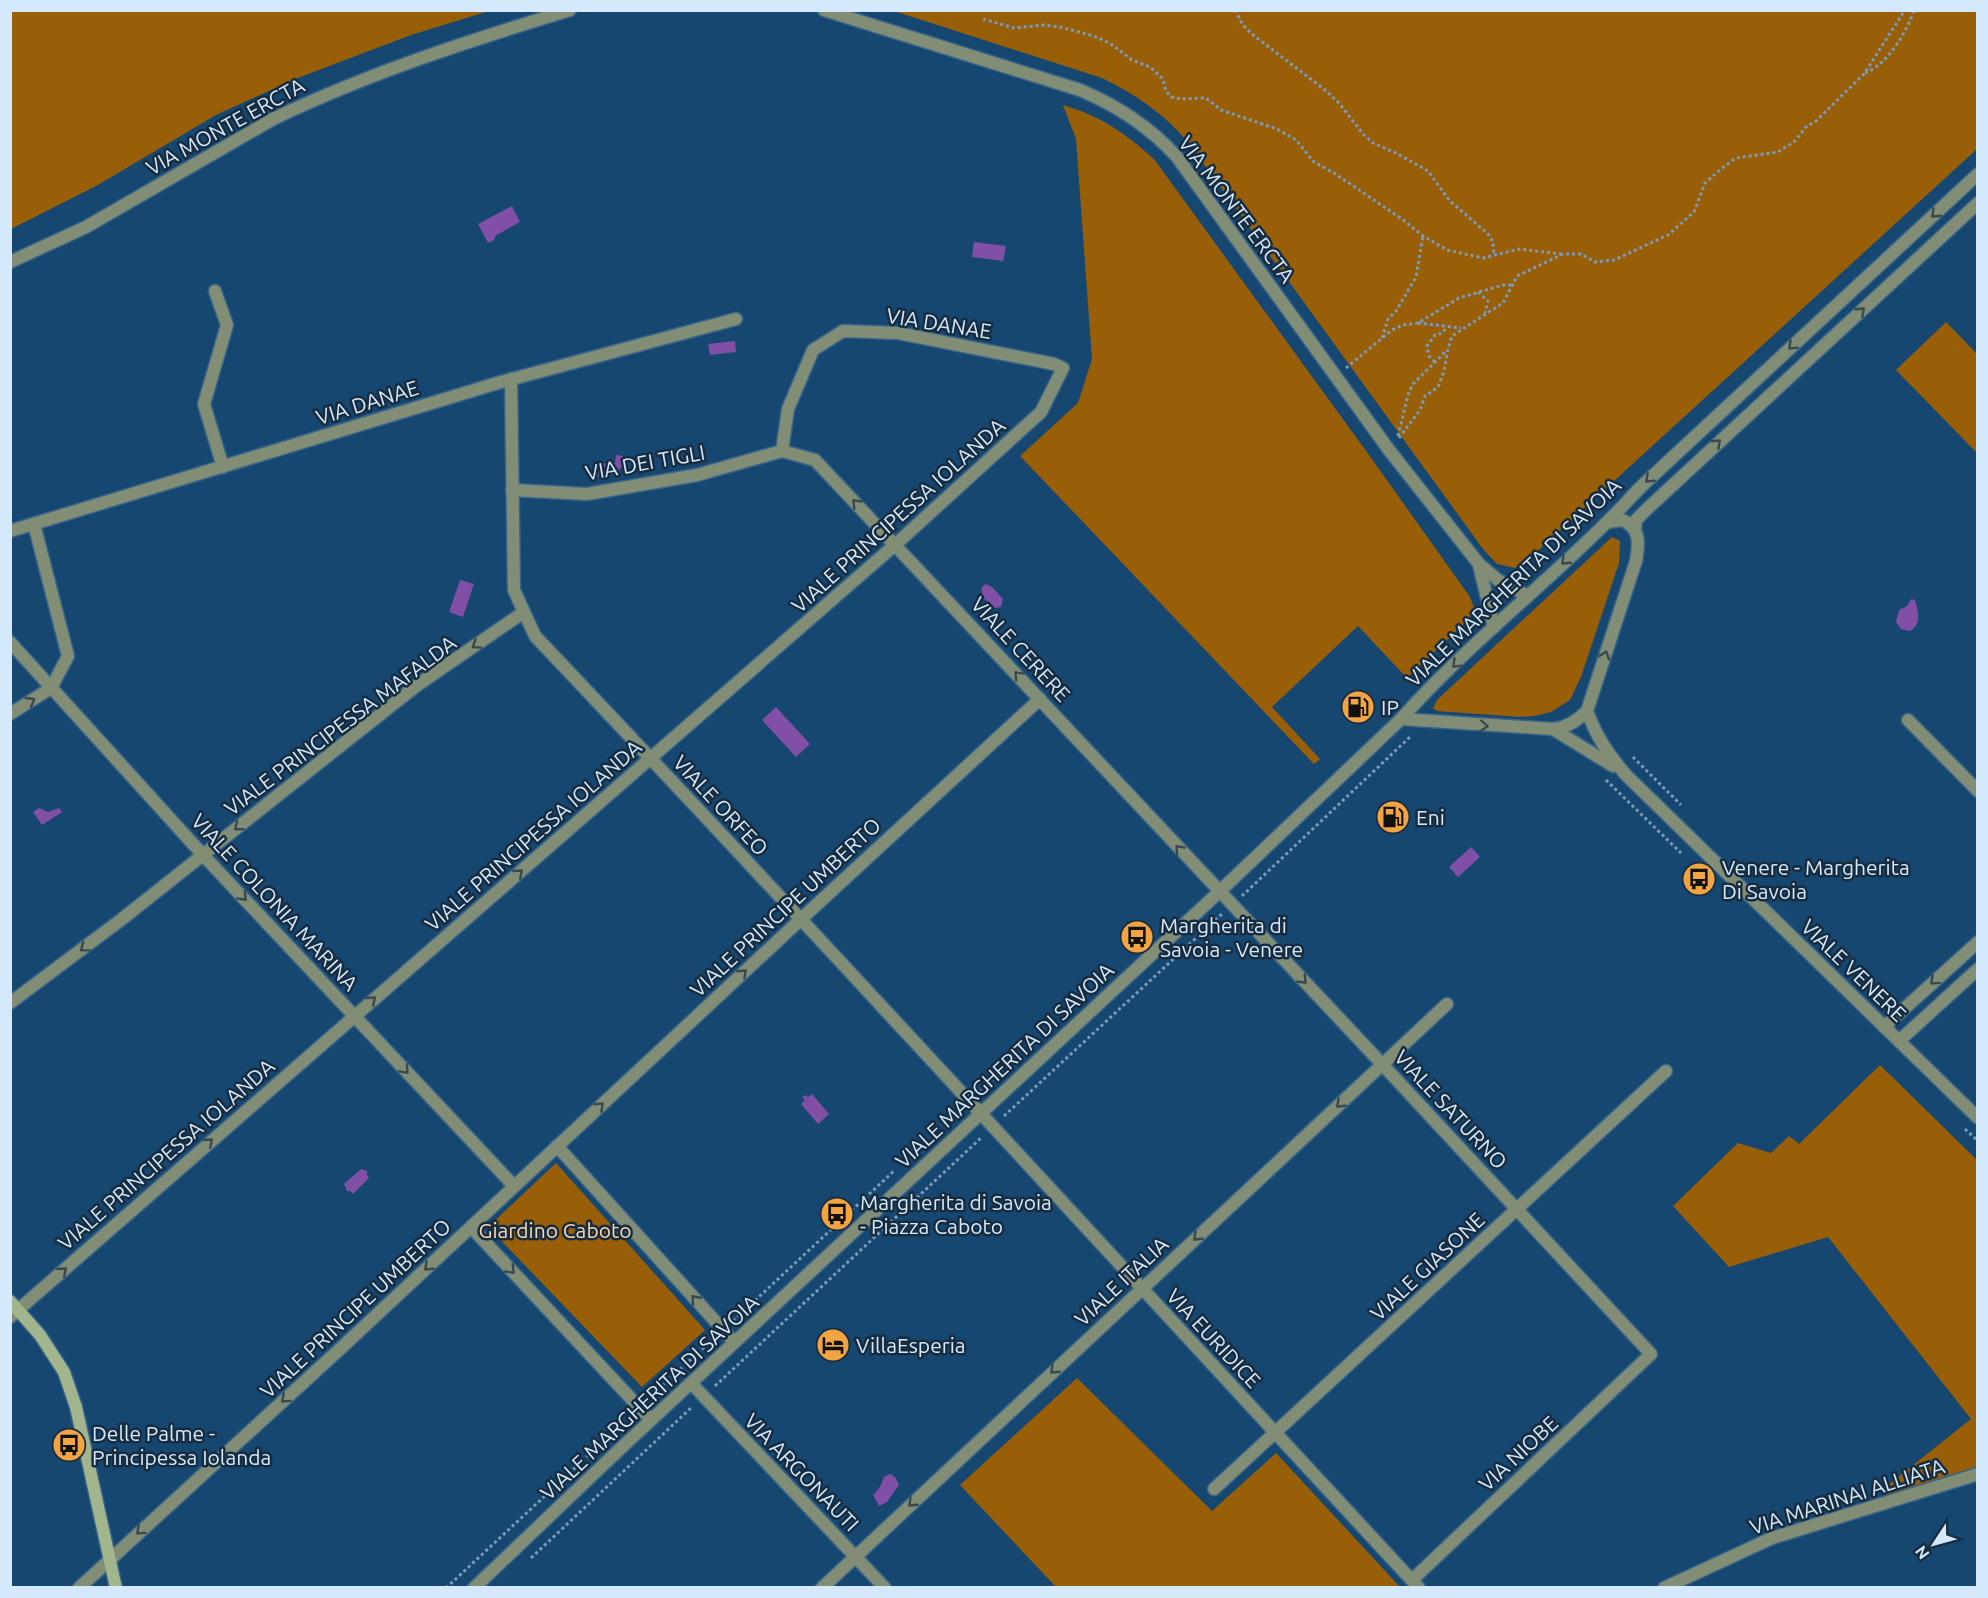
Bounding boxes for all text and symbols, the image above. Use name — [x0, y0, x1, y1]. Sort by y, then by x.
street label: VIA MONTE ERCTA — [142, 72, 309, 179]
street label: VIA MONTE ERCTA — [1174, 131, 1300, 287]
one-way arrow — [1931, 207, 1941, 218]
street label: VIA DANAE — [885, 303, 993, 343]
one-way arrow — [1854, 307, 1864, 318]
one-way arrow — [1788, 339, 1799, 350]
street label: VIA DANAE — [313, 375, 421, 429]
street label: VIALE PRINCIPESSA IOLANDA — [786, 413, 1010, 617]
one-way arrow — [1711, 439, 1721, 450]
street label: VIA DEI TIGLI — [583, 440, 707, 484]
one-way arrow — [1645, 472, 1656, 483]
street label: VIALE MARGHERITA DI SAVOIA — [1401, 473, 1626, 691]
one-way arrow — [852, 499, 863, 509]
one-way arrow — [1561, 554, 1572, 565]
street label: VIALE CERERE — [967, 592, 1075, 706]
street label: VIALE PRINCIPESSA MAFALDA — [220, 630, 461, 820]
one-way arrow — [472, 638, 483, 649]
one-way arrow — [1598, 650, 1611, 661]
one-way arrow — [1452, 657, 1462, 668]
one-way arrow — [1015, 672, 1026, 683]
fuel station icon: IP — [1340, 689, 1376, 725]
place label: IP — [1381, 695, 1399, 719]
one-way arrow — [25, 697, 35, 709]
one-way arrow — [1479, 719, 1488, 732]
street label: VIALE PRINCIPESSA IOLANDA — [420, 734, 646, 935]
street label: VIALE ORFEO — [669, 750, 773, 860]
fuel station icon: Eni — [1375, 799, 1411, 835]
place label: Eni — [1416, 805, 1445, 829]
street label: VIALE COLONIA MARINA — [187, 809, 363, 996]
street label: VIALE PRINCIPE UMBERTO — [685, 812, 885, 1002]
one-way arrow — [234, 820, 245, 831]
one-way arrow — [1175, 846, 1186, 856]
place label: Venere - Margherita Di Savoia — [1722, 855, 1910, 903]
bus stop icon: Venere - Margherita Di Savoia — [1681, 861, 1717, 897]
one-way arrow — [512, 869, 523, 880]
one-way arrow — [236, 891, 247, 901]
place label: Margherita di Savoia - Venere — [1160, 913, 1303, 961]
street label: VIALE VENERE — [1797, 914, 1911, 1026]
bus stop icon: Margherita di Savoia - Venere — [1119, 919, 1155, 955]
one-way arrow — [80, 940, 91, 951]
street label: VIALE MARGHERITA DI SAVOIA — [890, 957, 1118, 1172]
one-way arrow — [736, 969, 746, 980]
one-way arrow — [1296, 974, 1307, 984]
one-way arrow — [1931, 974, 1941, 985]
one-way arrow — [365, 996, 376, 1007]
street label: VIALE SATURNO — [1390, 1045, 1512, 1173]
street label: VIALE PRINCIPESSA IOLANDA — [53, 1053, 279, 1254]
one-way arrow — [398, 1064, 409, 1074]
one-way arrow — [1336, 1097, 1346, 1108]
one-way arrow — [593, 1102, 604, 1113]
one-way arrow — [202, 1138, 213, 1149]
place label: Margherita di Savoia - Piazza Caboto — [860, 1190, 1052, 1238]
bus stop icon: Margherita di Savoia - Piazza Caboto — [819, 1196, 855, 1232]
street label: VIALE GIASONE — [1365, 1207, 1489, 1325]
street label: VIALE PRINCIPE UMBERTO — [255, 1213, 455, 1403]
park label: Giardino Caboto — [479, 1218, 631, 1242]
one-way arrow — [1193, 1230, 1204, 1241]
street label: VIALE ITALIA — [1069, 1231, 1173, 1330]
one-way arrow — [424, 1260, 435, 1271]
one-way arrow — [503, 1263, 514, 1274]
one-way arrow — [56, 1267, 66, 1278]
street label: VIA EURIDICE — [1162, 1284, 1266, 1392]
street label: VIALE MARGHERITA DI SAVOIA — [535, 1289, 763, 1504]
one-way arrow — [691, 1295, 702, 1306]
hotel icon: VillaEsperia — [815, 1327, 851, 1363]
place label: VillaEsperia — [856, 1333, 966, 1357]
one-way arrow — [1051, 1363, 1061, 1374]
one-way arrow — [281, 1392, 291, 1403]
street label: VIA ARGONAUTI — [740, 1408, 864, 1536]
street label: VIA NIOBE — [1474, 1410, 1562, 1496]
place label: Delle Palme - Principessa Iolanda — [92, 1421, 271, 1469]
bus stop icon: Delle Palme - Principessa Iolanda — [51, 1427, 87, 1463]
street label: VIA MARINAI ALLIATA — [1747, 1453, 1948, 1539]
one-way arrow — [908, 1496, 919, 1507]
north arrow — [1904, 1514, 1964, 1574]
one-way arrow — [137, 1524, 147, 1535]
text: N — [1911, 1543, 1933, 1563]

